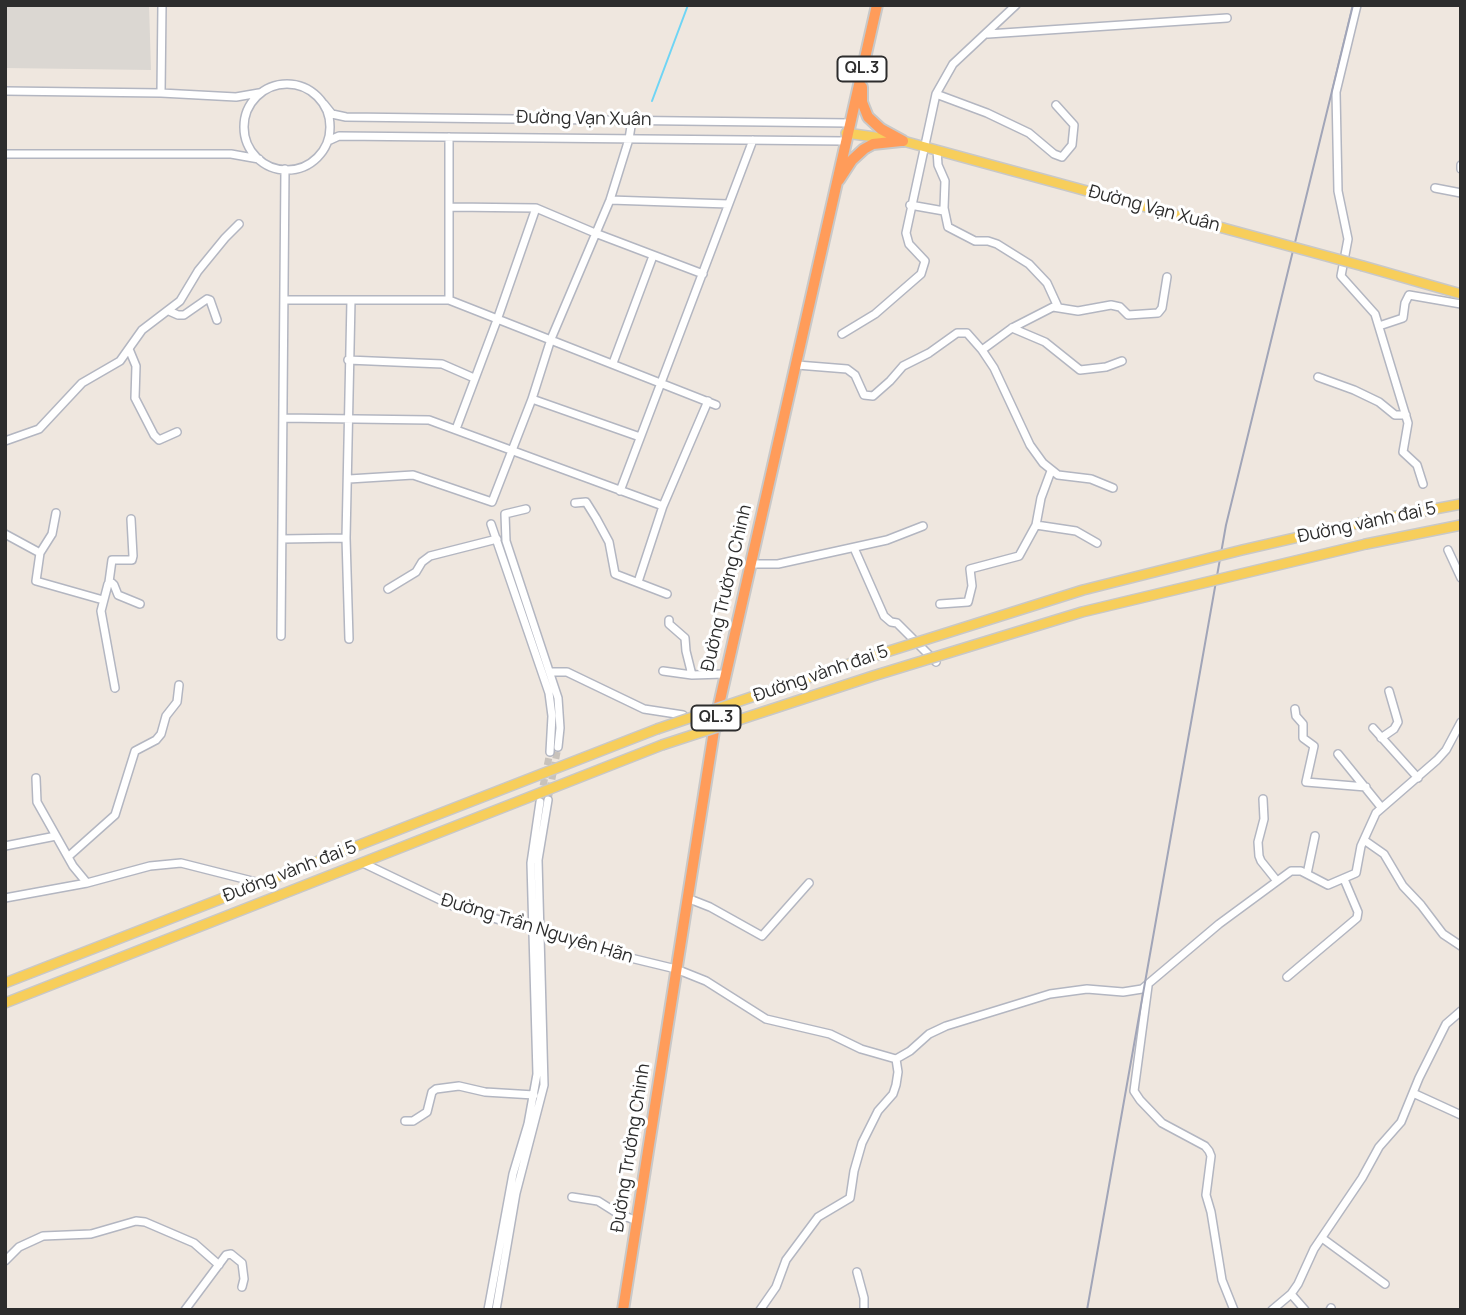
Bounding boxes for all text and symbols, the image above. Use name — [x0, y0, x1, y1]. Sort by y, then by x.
road number: QL.3 — [838, 57, 886, 82]
street label: Đường Vạn Xuân — [516, 107, 652, 131]
street label: Đường Vạn Xuân — [1086, 181, 1222, 237]
street label: Đường vành đai 5 — [1296, 498, 1438, 548]
street label: Đường Trường Chinh — [697, 502, 757, 674]
street label: Đường vành đai 5 — [751, 641, 891, 707]
road number: QL.3 — [692, 706, 740, 730]
street label: Đường vành đai 5 — [220, 837, 360, 907]
street label: Đường Trần Nguyên Hãn — [438, 889, 636, 969]
street label: Đường Trường Chinh — [607, 1062, 655, 1234]

